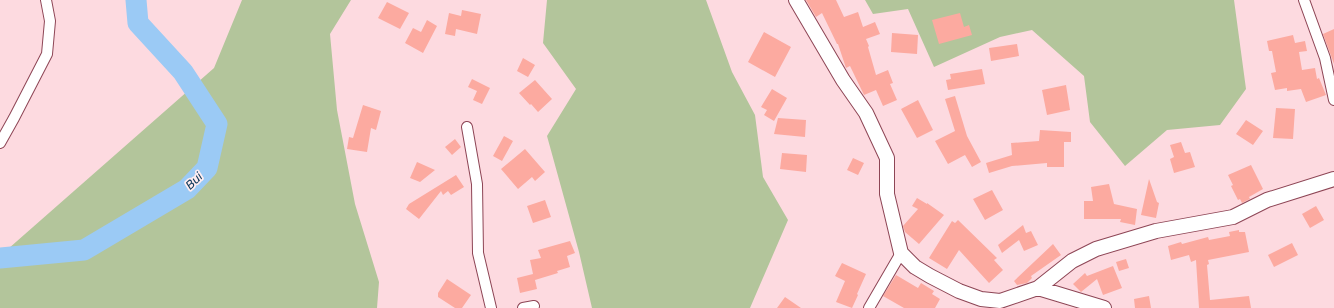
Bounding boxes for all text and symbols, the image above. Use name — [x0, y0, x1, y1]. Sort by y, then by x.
water label: Bui — [183, 169, 206, 192]

